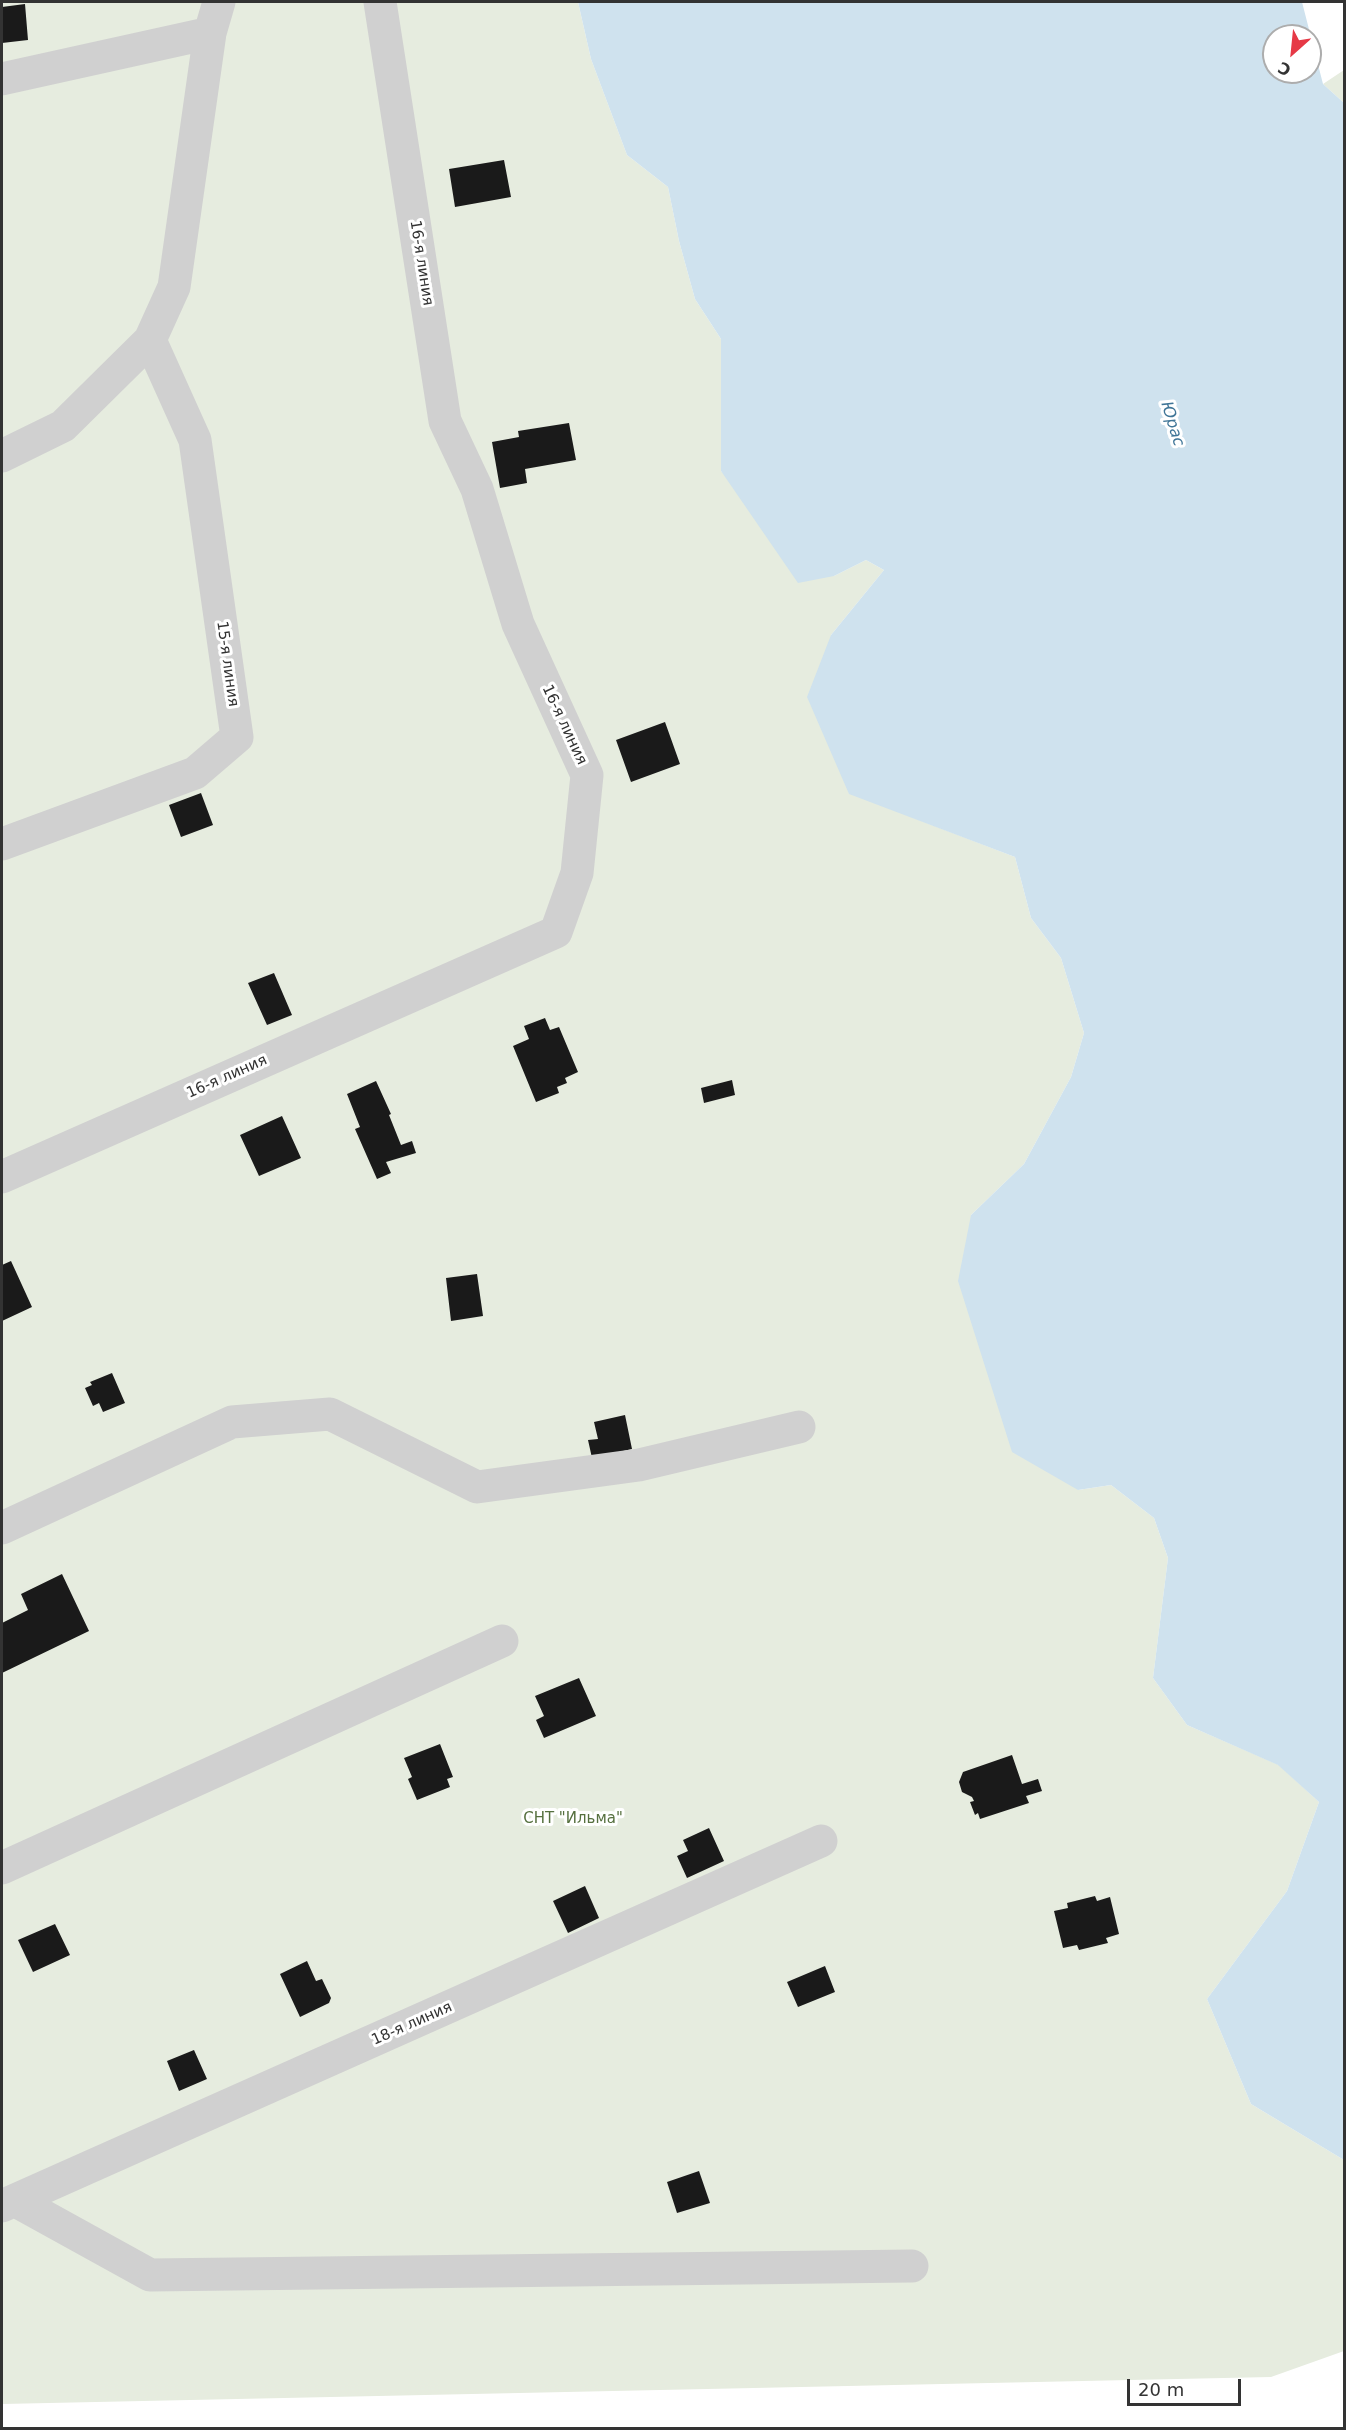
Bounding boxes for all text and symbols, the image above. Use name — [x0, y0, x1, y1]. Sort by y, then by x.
north arrow — [1262, 24, 1322, 84]
text: С — [1275, 58, 1294, 80]
street label: 16-я линия — [405, 219, 437, 307]
water label: Юрас — [1156, 399, 1188, 449]
street label: 15-я линия — [212, 620, 242, 708]
street label: 16-я линия — [538, 682, 590, 768]
street label: 16-я линия — [184, 1051, 270, 1103]
park label: СНТ "Ильма" — [523, 1810, 623, 1828]
street label: 18-я линия — [369, 1998, 455, 2050]
scale bar — [1130, 2367, 1244, 2405]
text: 20 m — [1138, 2379, 1184, 2400]

